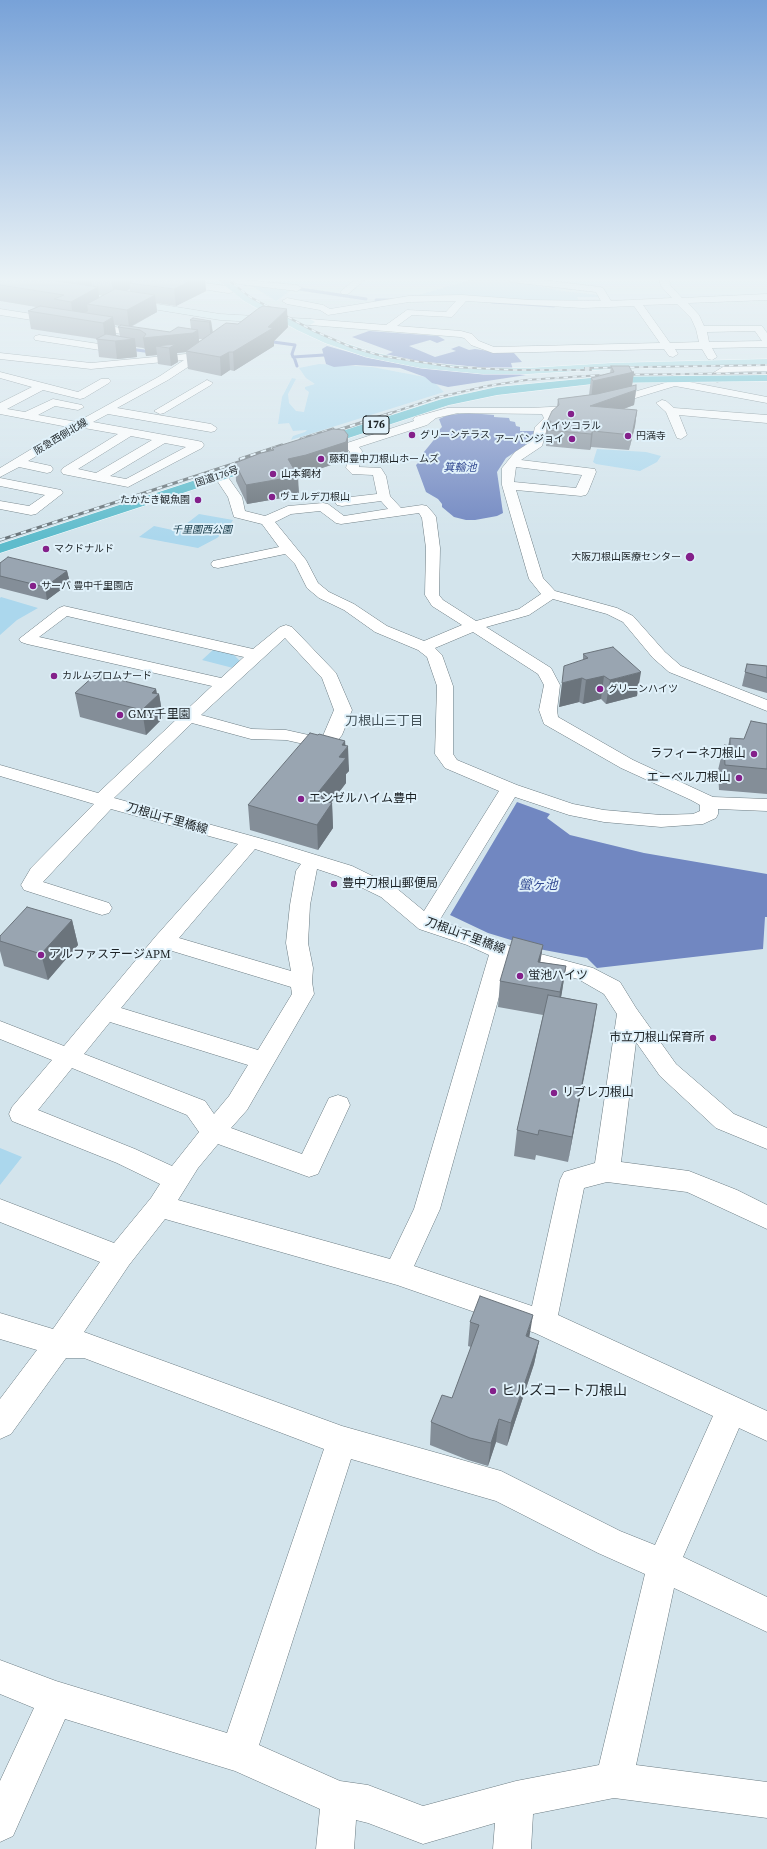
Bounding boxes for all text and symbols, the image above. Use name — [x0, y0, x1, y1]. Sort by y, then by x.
marker: ハイツコラル — [566, 409, 576, 419]
street label: 阪急西側北線 — [32, 416, 90, 458]
road number: 176 — [363, 416, 389, 434]
place label: ハイツコラル — [541, 420, 601, 432]
place label: グリーンテラス — [420, 429, 490, 441]
marker: グリーンテラス — [407, 430, 417, 440]
place label: 円満寺 — [636, 430, 666, 442]
marker: 円満寺 — [623, 431, 633, 441]
place label: アーバンジョイ — [495, 433, 564, 445]
marker: アーバンジョイ — [567, 434, 577, 444]
place label: 藤和豊中刀根山ホームズ — [329, 453, 439, 465]
marker: 藤和豊中刀根山ホームズ — [316, 454, 326, 464]
water label: 箕輪池 — [444, 461, 476, 475]
street label: 国道176号 — [194, 464, 240, 490]
place label: 山本鋼材 — [281, 468, 321, 480]
marker: 山本鋼材 — [268, 469, 278, 479]
place label: ヴェルデ刀根山 — [280, 491, 350, 503]
marker: ヴェルデ刀根山 — [267, 492, 277, 502]
place label: たかたき観魚園 — [120, 494, 190, 506]
marker: たかたき観魚園 — [193, 495, 203, 505]
park label: 千里園西公園 — [172, 524, 232, 536]
place label: マクドナルド — [54, 543, 114, 555]
marker: マクドナルド — [41, 544, 51, 554]
place label: 大阪刀根山医療センター — [571, 551, 681, 563]
marker: 大阪刀根山医療センター — [684, 551, 696, 563]
place label: サーバ 豊中千里園店 — [41, 580, 133, 592]
marker: サーバ 豊中千里園店 — [28, 581, 38, 591]
place label: カルムプロムナード — [62, 670, 152, 682]
marker: カルムプロムナード — [49, 671, 59, 681]
place label: グリーンハイツ — [608, 683, 678, 695]
marker: グリーンハイツ — [595, 684, 605, 694]
place label: GMY千里園 — [128, 708, 191, 722]
marker: GMY千里園 — [115, 710, 125, 720]
district label: 刀根山三丁目 — [345, 714, 423, 730]
place label: ラフィーネ刀根山 — [650, 747, 746, 761]
marker: ラフィーネ刀根山 — [749, 749, 759, 759]
place label: エーベル刀根山 — [647, 771, 731, 785]
marker: エーベル刀根山 — [734, 773, 744, 783]
place label: エンゼルハイム豊中 — [309, 792, 417, 806]
marker: エンゼルハイム豊中 — [296, 794, 306, 804]
street label: 刀根山千里橋線 — [125, 801, 209, 837]
place label: 豊中刀根山郵便局 — [342, 877, 438, 891]
water label: 螢ヶ池 — [519, 878, 557, 894]
marker: 豊中刀根山郵便局 — [329, 879, 339, 889]
street label: 刀根山千里橋線 — [423, 915, 507, 957]
place label: アルファステージAPM — [49, 948, 171, 962]
marker: アルファステージAPM — [36, 950, 46, 960]
place label: 蛍池ハイツ — [528, 969, 588, 983]
marker: 蛍池ハイツ — [515, 971, 525, 981]
place label: 市立刀根山保育所 — [609, 1031, 705, 1045]
marker: 市立刀根山保育所 — [708, 1033, 718, 1043]
place label: リブレ刀根山 — [562, 1086, 634, 1100]
marker: リブレ刀根山 — [549, 1088, 559, 1098]
place label: ヒルズコート刀根山 — [501, 1383, 627, 1399]
marker: ヒルズコート刀根山 — [488, 1386, 498, 1396]

